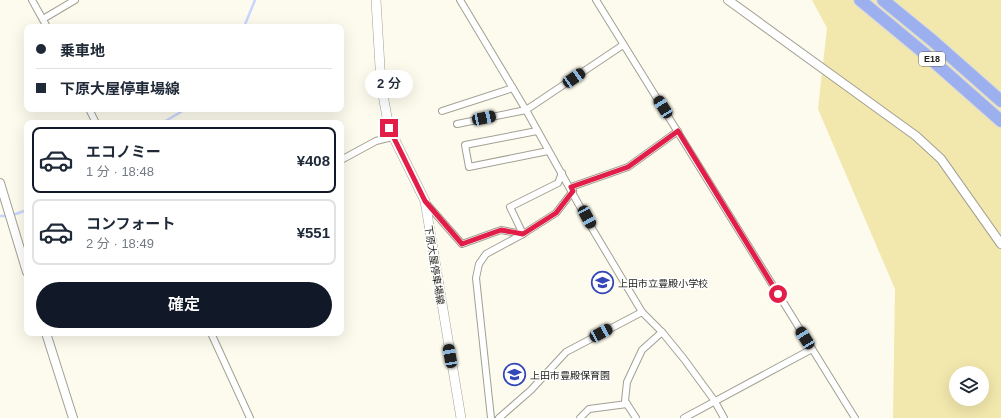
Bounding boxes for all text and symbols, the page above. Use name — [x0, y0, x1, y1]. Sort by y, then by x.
text: 乗車地 — [60, 42, 105, 59]
road number: E18 — [919, 52, 945, 66]
car — [561, 66, 587, 90]
callout: 2 分 — [365, 70, 413, 98]
text: 2 分 — [377, 76, 401, 91]
text: 下原大屋停車場線 — [60, 80, 180, 97]
car — [652, 94, 674, 120]
car — [471, 110, 497, 126]
route end — [380, 119, 398, 137]
icon: car — [38, 142, 74, 178]
text: エコノミー — [86, 143, 161, 160]
text: ¥408 — [297, 152, 330, 169]
text: 1 分 · 18:48 — [86, 164, 154, 179]
car — [576, 204, 598, 230]
icon: car — [38, 214, 74, 250]
text: コンフォート — [86, 215, 176, 232]
text: ¥551 — [297, 224, 330, 241]
street label: 下原大屋停車場線 — [423, 225, 446, 305]
text: 2 分 · 18:49 — [86, 236, 154, 251]
school or university icon: 上田市立豊殿小学校 — [589, 270, 615, 296]
place label: 上田市立豊殿小学校 — [618, 278, 708, 289]
button: 確定 — [36, 282, 332, 328]
route start — [769, 285, 787, 303]
car — [588, 322, 614, 344]
car — [794, 325, 816, 351]
car — [442, 343, 458, 369]
school or university icon: 上田市豊殿保育園 — [501, 362, 527, 388]
map controls — [949, 366, 989, 406]
button: layers — [949, 366, 989, 406]
place label: 上田市豊殿保育園 — [530, 370, 610, 381]

